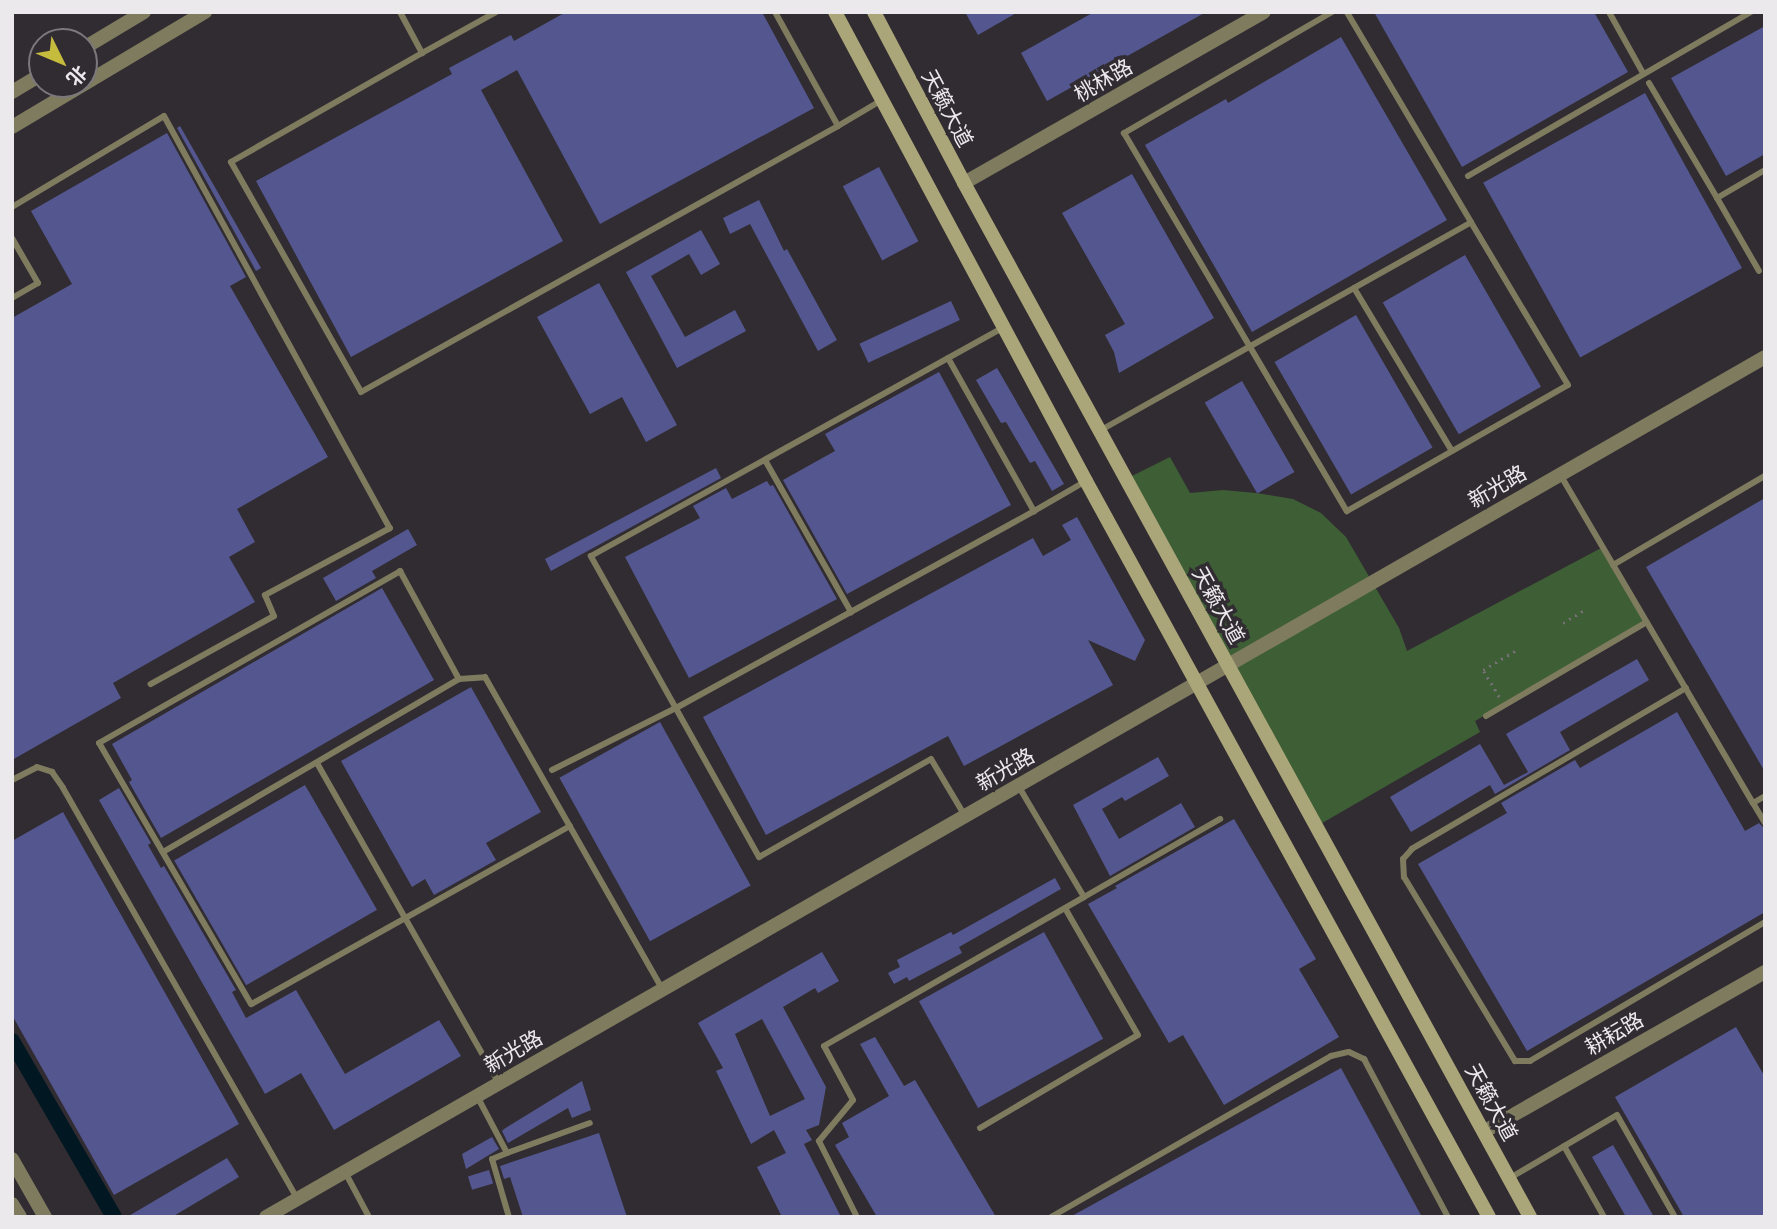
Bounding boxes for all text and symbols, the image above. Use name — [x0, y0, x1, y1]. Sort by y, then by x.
north arrow — [28, 28, 98, 98]
street label: 桃林路 — [1069, 53, 1137, 107]
text: 北 — [62, 61, 92, 91]
street label: 天籁大道 — [917, 65, 979, 151]
street label: 新光路 — [1463, 459, 1531, 513]
street label: 天籁大道 — [1188, 562, 1250, 648]
street label: 新光路 — [971, 742, 1039, 796]
street label: 耕耘路 — [1580, 1006, 1648, 1060]
street label: 新光路 — [479, 1024, 547, 1078]
street label: 天籁大道 — [1461, 1059, 1523, 1145]

